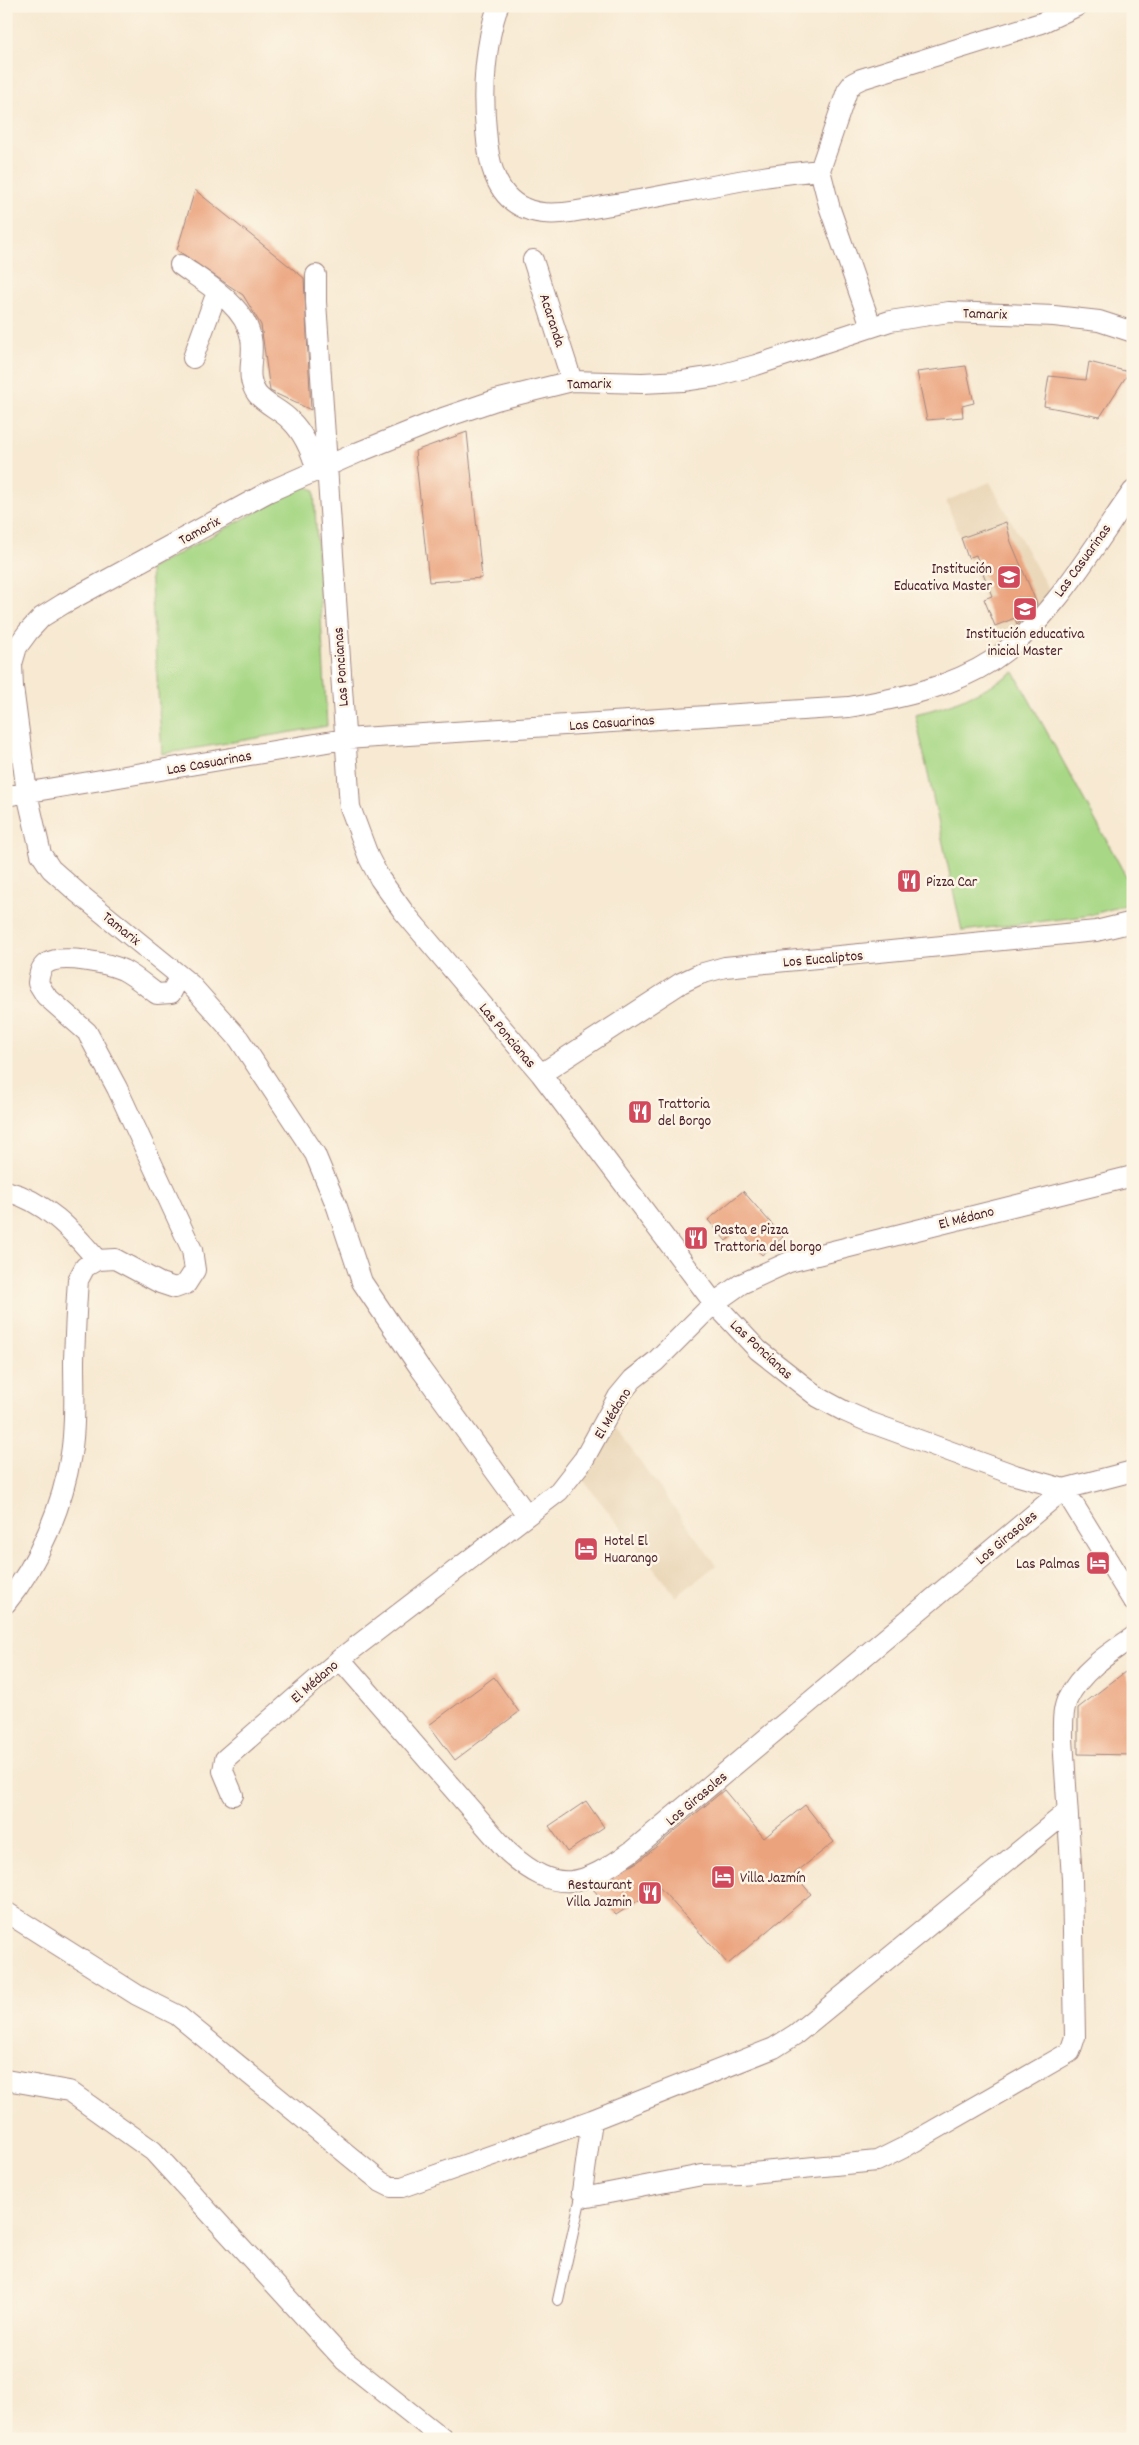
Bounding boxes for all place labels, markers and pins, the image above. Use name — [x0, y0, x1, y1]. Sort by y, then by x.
place label: Institución Educativa Master — [894, 559, 992, 598]
school or university icon: Institución Educativa Master — [996, 564, 1022, 590]
school or university icon: Institución educativa inicial Master — [1012, 596, 1038, 622]
place label: Institución educativa inicial Master — [966, 624, 1085, 663]
restaurant icon: Pizza Car — [896, 868, 922, 894]
place label: Pizza Car — [926, 872, 978, 894]
place label: Trattoria del Borgo — [658, 1094, 712, 1133]
restaurant icon: Trattoria del Borgo — [627, 1099, 653, 1125]
place label: Pasta e Pizza Trattoria del borgo — [714, 1220, 822, 1259]
restaurant icon: Pasta e Pizza Trattoria del borgo — [683, 1225, 709, 1251]
place label: Hotel El Huarango — [604, 1531, 658, 1570]
hotel icon: Hotel El Huarango — [573, 1536, 599, 1562]
hotel icon: Las Palmas — [1085, 1550, 1111, 1576]
place label: Las Palmas — [1016, 1554, 1080, 1576]
hotel icon: Villa Jazmín — [710, 1864, 736, 1890]
place label: Villa Jazmín — [740, 1868, 806, 1890]
place label: Restaurant Villa Jazmin — [566, 1875, 632, 1914]
restaurant icon: Restaurant Villa Jazmin — [637, 1880, 663, 1906]

